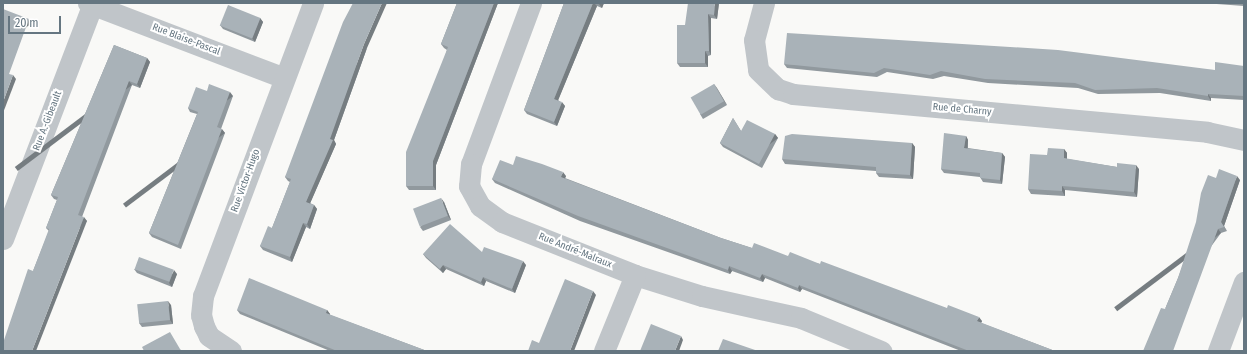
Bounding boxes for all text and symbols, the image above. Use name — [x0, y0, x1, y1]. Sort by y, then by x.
scale bar — [10, 8, 63, 34]
text: 20 m — [15, 16, 39, 30]
street label: Rue Blaise-Pascal — [150, 22, 222, 58]
street label: Rue A.-Gibeault — [31, 89, 65, 153]
street label: Rue de Charny — [932, 101, 992, 119]
street label: Rue Victor-Hugo — [229, 148, 263, 214]
street label: Rue André-Malraux — [537, 231, 613, 271]

